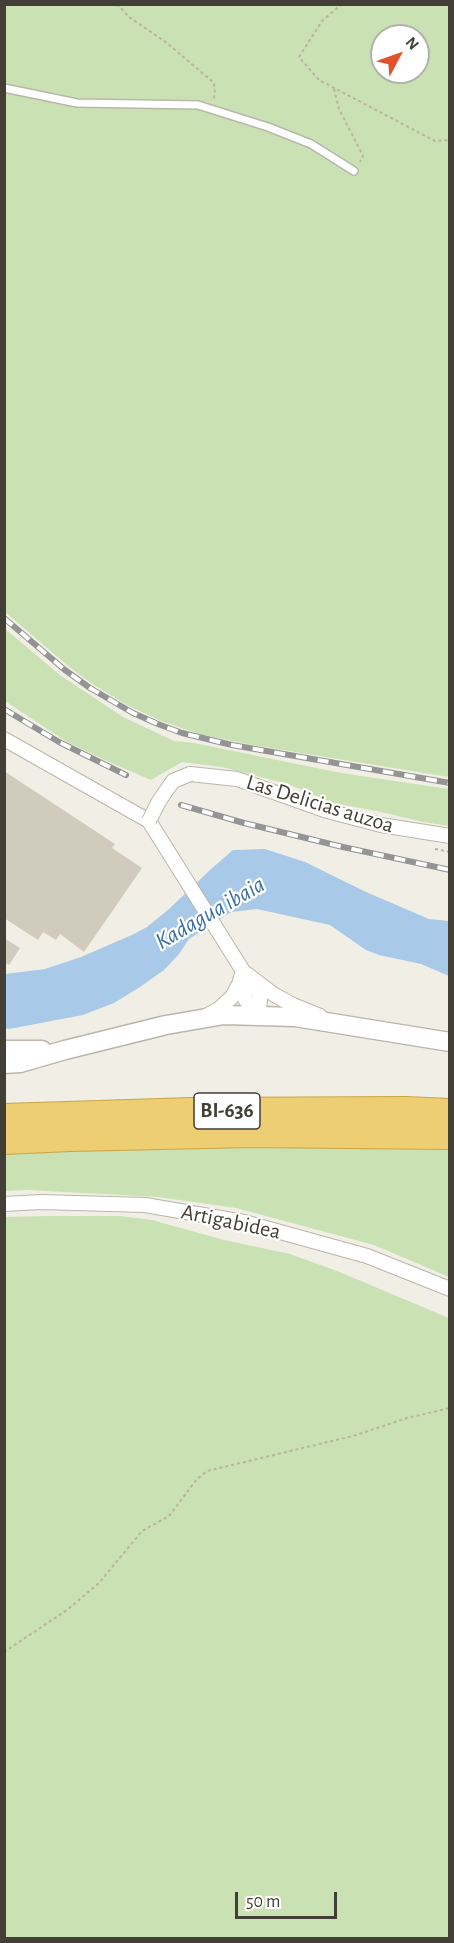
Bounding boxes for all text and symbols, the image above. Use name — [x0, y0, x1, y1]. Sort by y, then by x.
north arrow — [370, 24, 430, 84]
text: N — [402, 34, 422, 53]
street label: Las Delicias auzoa — [243, 769, 397, 839]
water label: Kadagua ibaia — [150, 870, 270, 956]
road number: BI-636 — [194, 1093, 260, 1129]
street label: Artigabidea — [179, 1199, 283, 1245]
scale bar — [238, 1880, 340, 1918]
text: 50 m — [246, 1893, 280, 1911]

